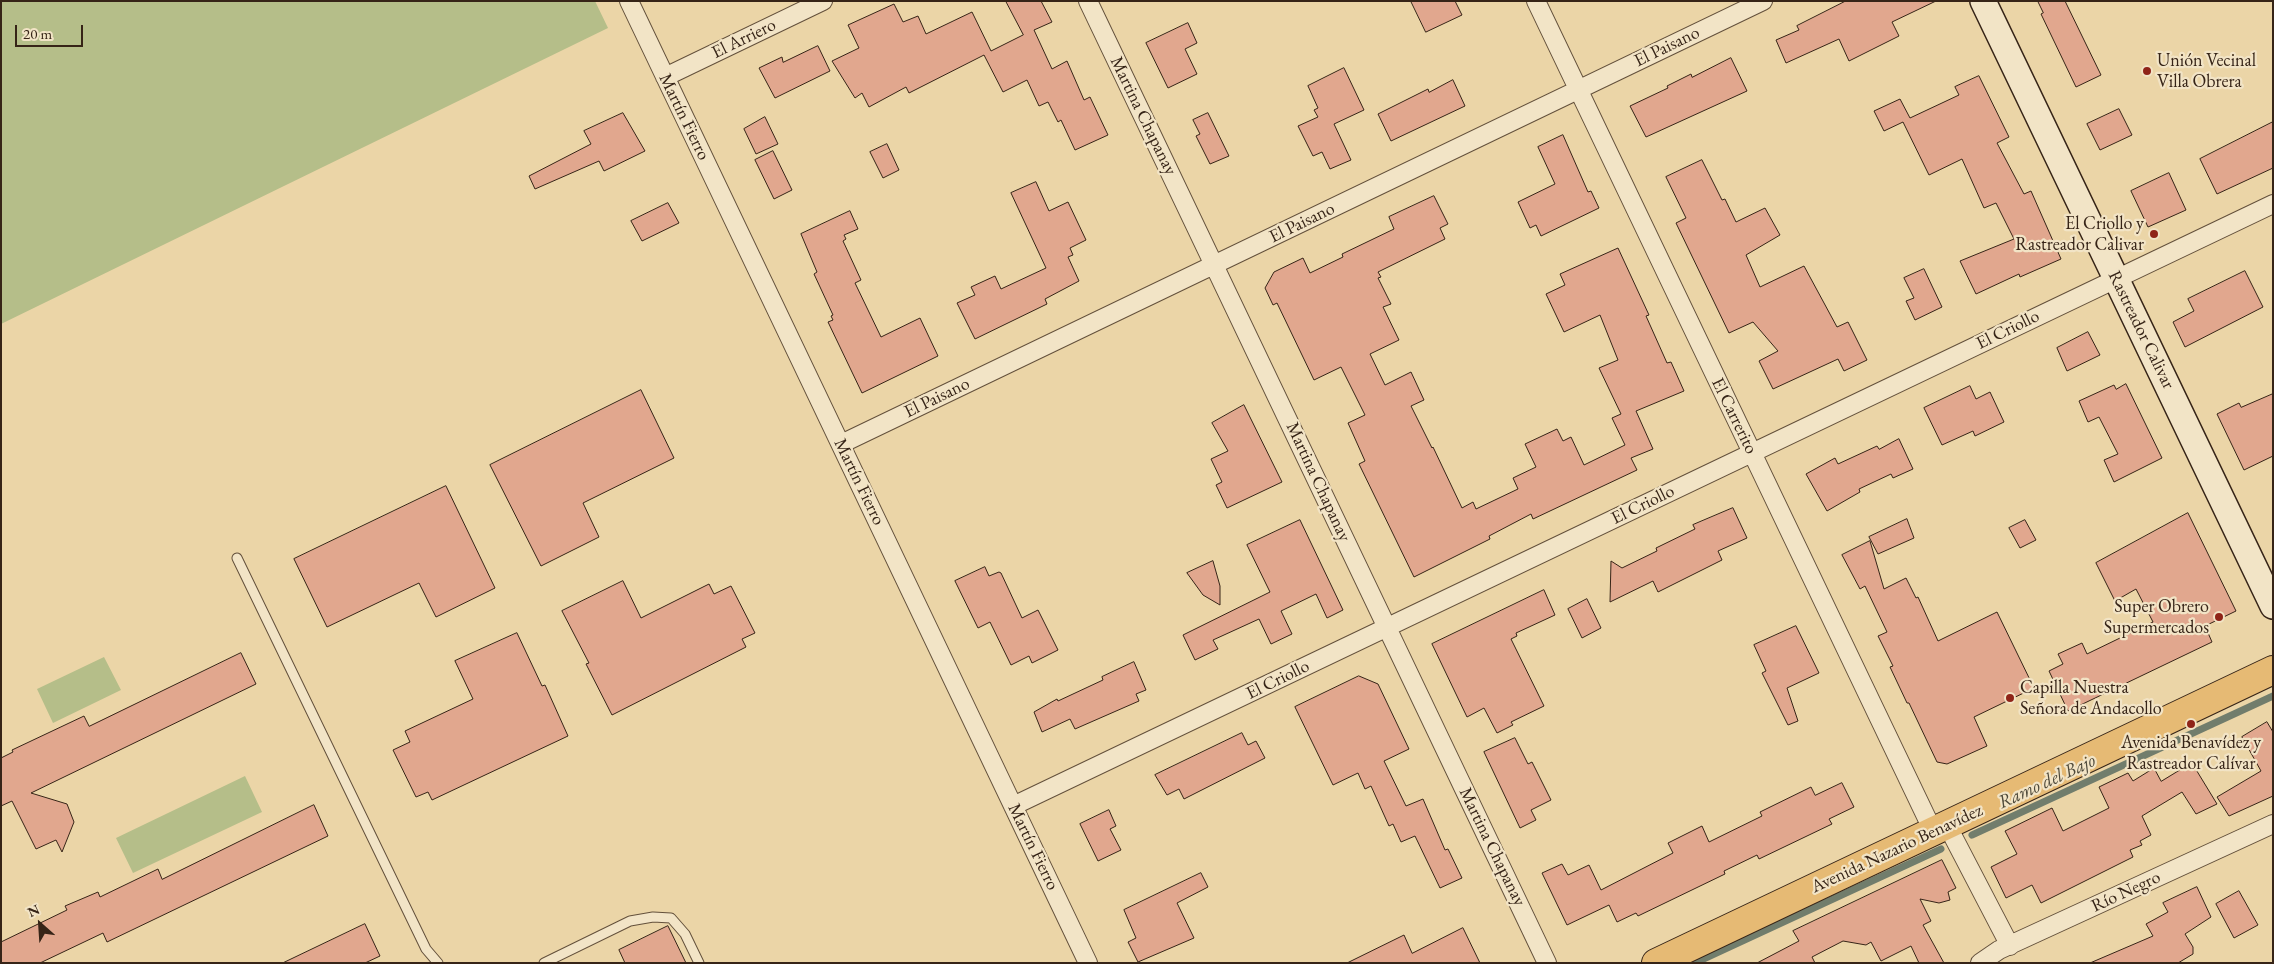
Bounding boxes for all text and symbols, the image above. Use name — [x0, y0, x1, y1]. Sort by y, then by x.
street label: El Arriero — [708, 14, 780, 64]
scale bar — [18, 15, 85, 47]
street label: El Paisano — [1631, 22, 1703, 72]
text: 20 m — [23, 24, 52, 43]
place label: Unión Vecinal Villa Obrera — [2157, 50, 2256, 92]
street label: Martina Chapanay — [1105, 53, 1181, 179]
marker: Unión Vecinal Villa Obrera — [2141, 65, 2153, 77]
street label: Martín Fierro — [654, 70, 714, 164]
street label: El Paisano — [1266, 198, 1338, 248]
place label: El Criollo y Rastreador Calivar — [2015, 213, 2144, 255]
marker: El Criollo y Rastreador Calivar — [2148, 228, 2160, 240]
street label: Rastreador Calivar — [2103, 267, 2179, 393]
street label: El Criollo — [1973, 306, 2043, 354]
street label: El Paisano — [901, 373, 973, 423]
street label: El Carrerito — [1706, 374, 1762, 458]
street label: Martina Chapanay — [1281, 419, 1355, 545]
street label: Martín Fierro — [829, 435, 889, 529]
street label: El Criollo — [1608, 481, 1678, 529]
place label: Super Obrero Supermercados — [2104, 596, 2209, 638]
marker: Super Obrero Supermercados — [2213, 611, 2225, 623]
street label: El Criollo — [1243, 656, 1313, 704]
place label: Capilla Nuestra Señora de Andacollo — [2020, 677, 2162, 720]
marker: Capilla Nuestra Señora de Andacollo — [2004, 692, 2016, 704]
marker: Avenida Benavídez y Rastreador Calívar — [2185, 718, 2197, 730]
place label: Avenida Benavídez y Rastreador Calívar — [2121, 732, 2261, 774]
water label: Ramo del Bajo — [1995, 749, 2099, 815]
street label: Martina Chapanay — [1454, 784, 1530, 910]
street label: Martín Fierro — [1003, 800, 1063, 894]
street label: Avenida Nazario Benavídez — [1808, 800, 1986, 898]
street label: Río Negro — [2088, 867, 2164, 917]
north arrow — [15, 899, 65, 949]
text: N — [24, 900, 42, 921]

